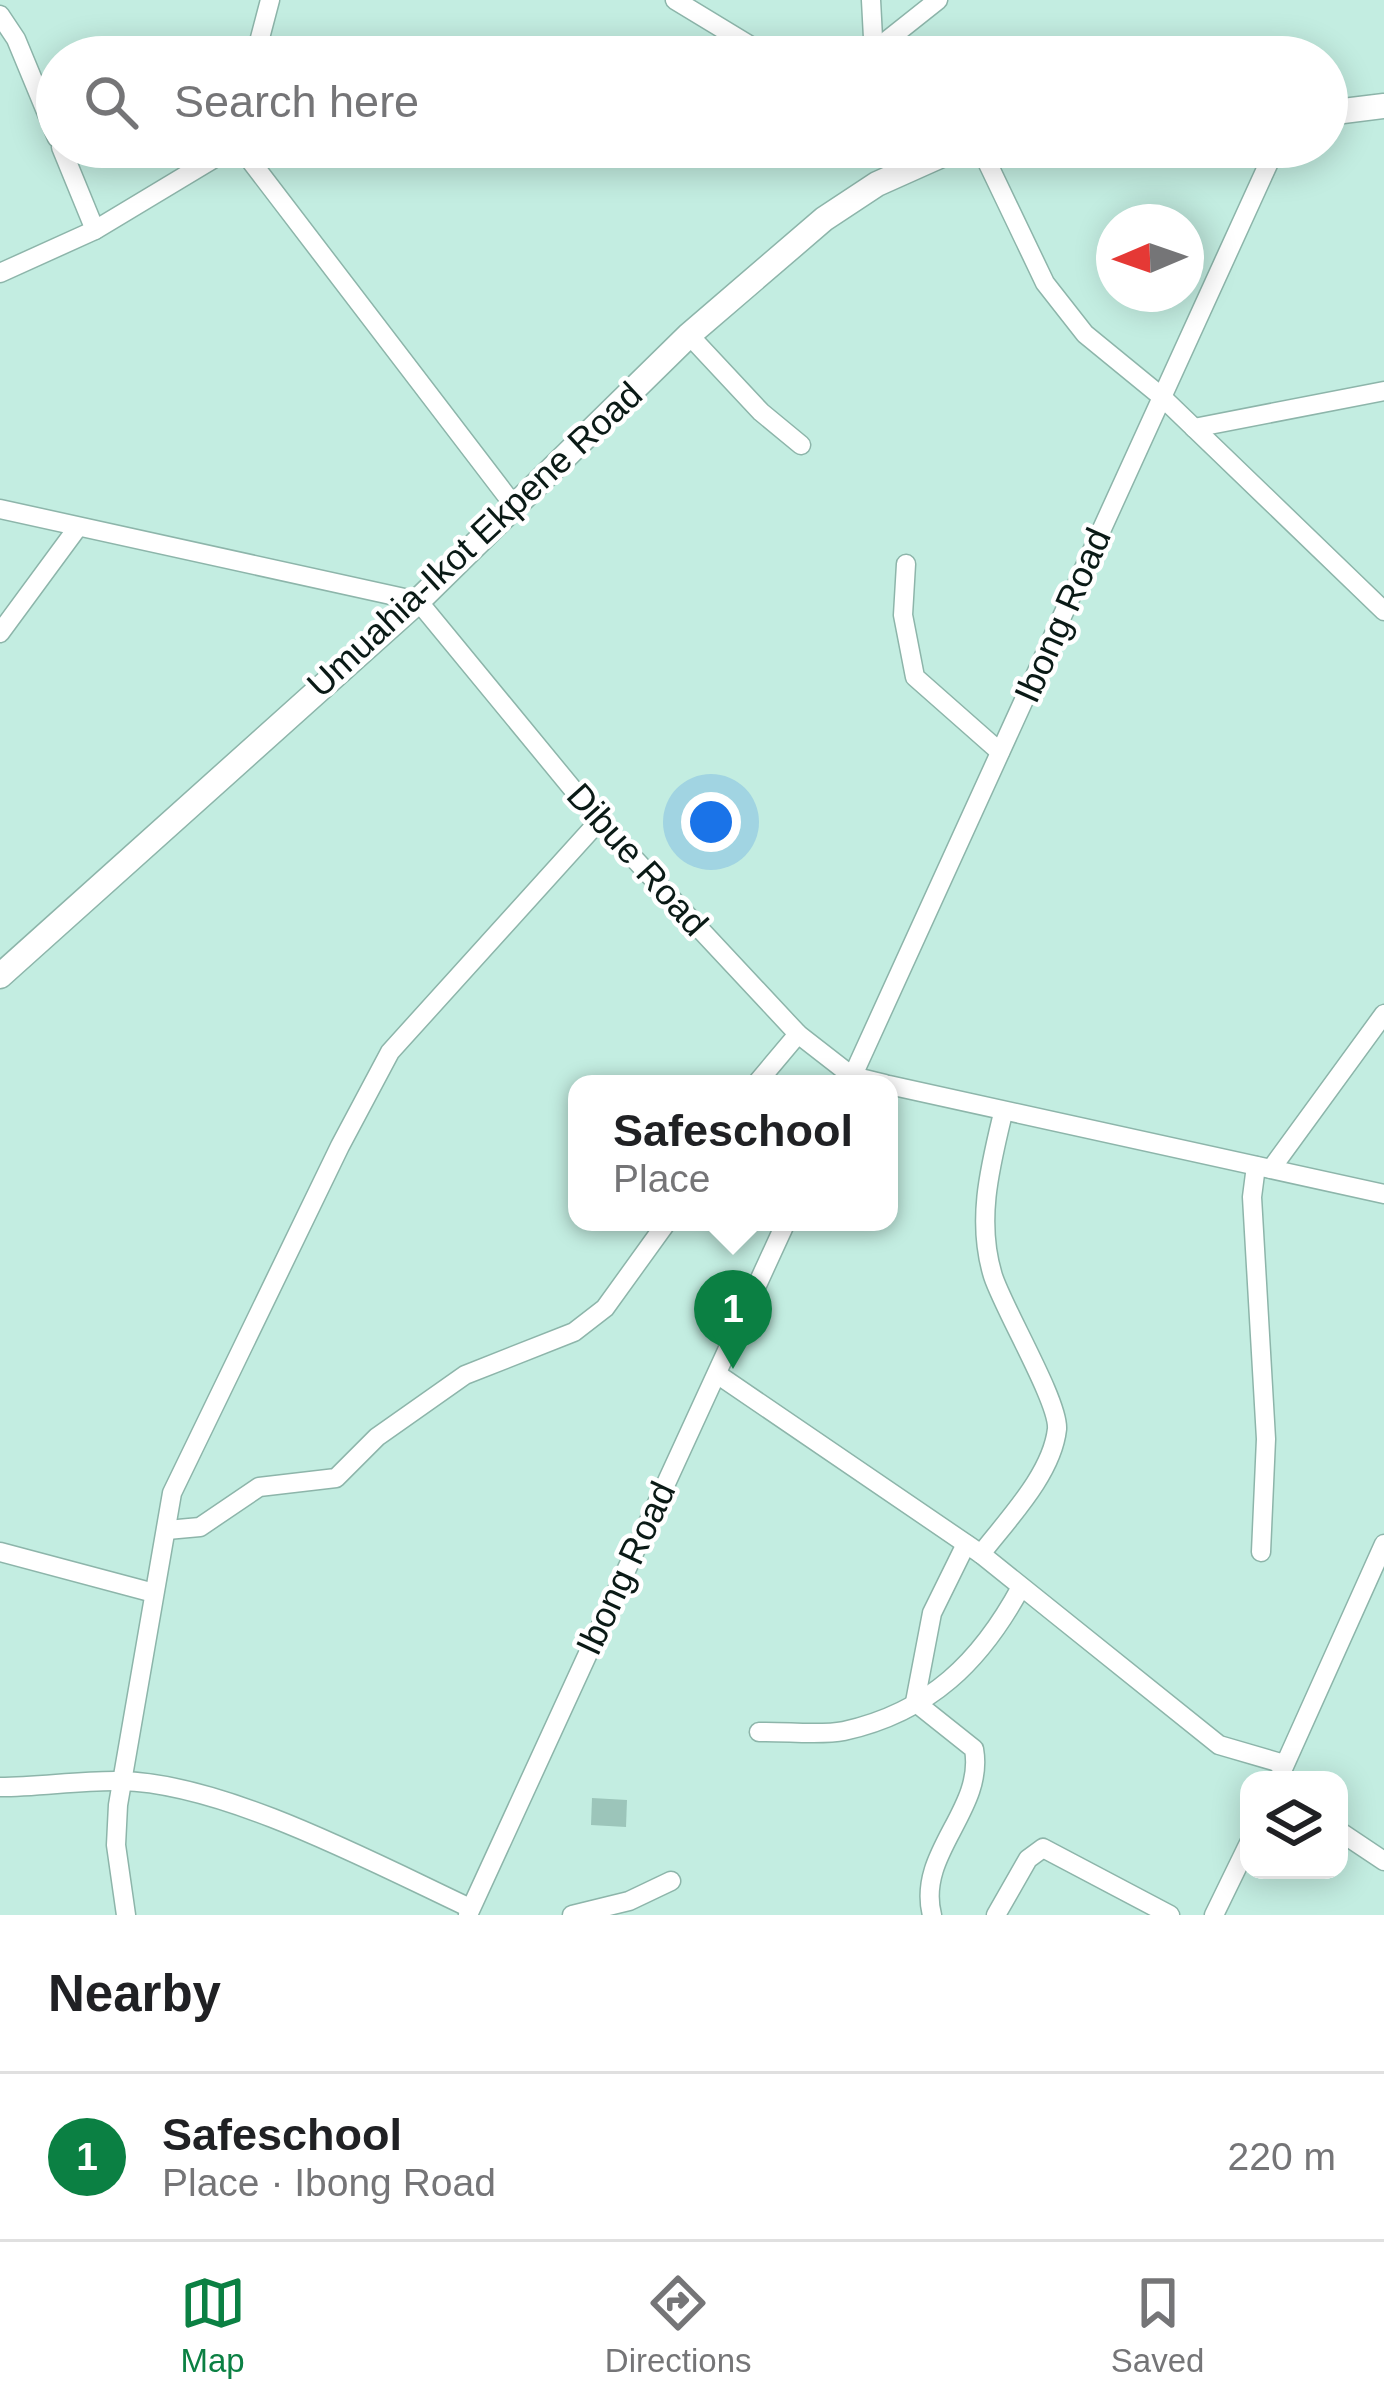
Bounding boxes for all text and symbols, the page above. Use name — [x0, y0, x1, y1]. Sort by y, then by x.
search box — [36, 36, 1348, 168]
icon: search — [78, 69, 144, 135]
text: Search here — [174, 76, 419, 127]
north arrow — [1096, 204, 1204, 312]
street label: Umuahia-Ikot Ekpene Road — [299, 374, 650, 705]
street label: Ibong Road — [1006, 522, 1119, 709]
street label: Dibue Road — [559, 775, 716, 944]
your location — [681, 792, 741, 852]
popup — [568, 1075, 898, 1231]
text: Safeschool — [613, 1105, 853, 1156]
text: Place — [613, 1157, 711, 1200]
pin: 1 — [694, 1270, 772, 1369]
street label: Ibong Road — [568, 1475, 683, 1661]
map controls — [1240, 1771, 1348, 1879]
button: layers — [1240, 1771, 1348, 1879]
text: Nearby — [48, 1965, 221, 2022]
text: Safeschool — [162, 2109, 402, 2160]
text: 1 — [76, 2135, 98, 2178]
text: 220 m — [1228, 2135, 1336, 2178]
text: Place · Ibong Road — [162, 2161, 496, 2204]
tab: Map — [180, 2270, 246, 2380]
tab: Directions — [605, 2270, 752, 2380]
tab: Saved — [1111, 2270, 1204, 2380]

